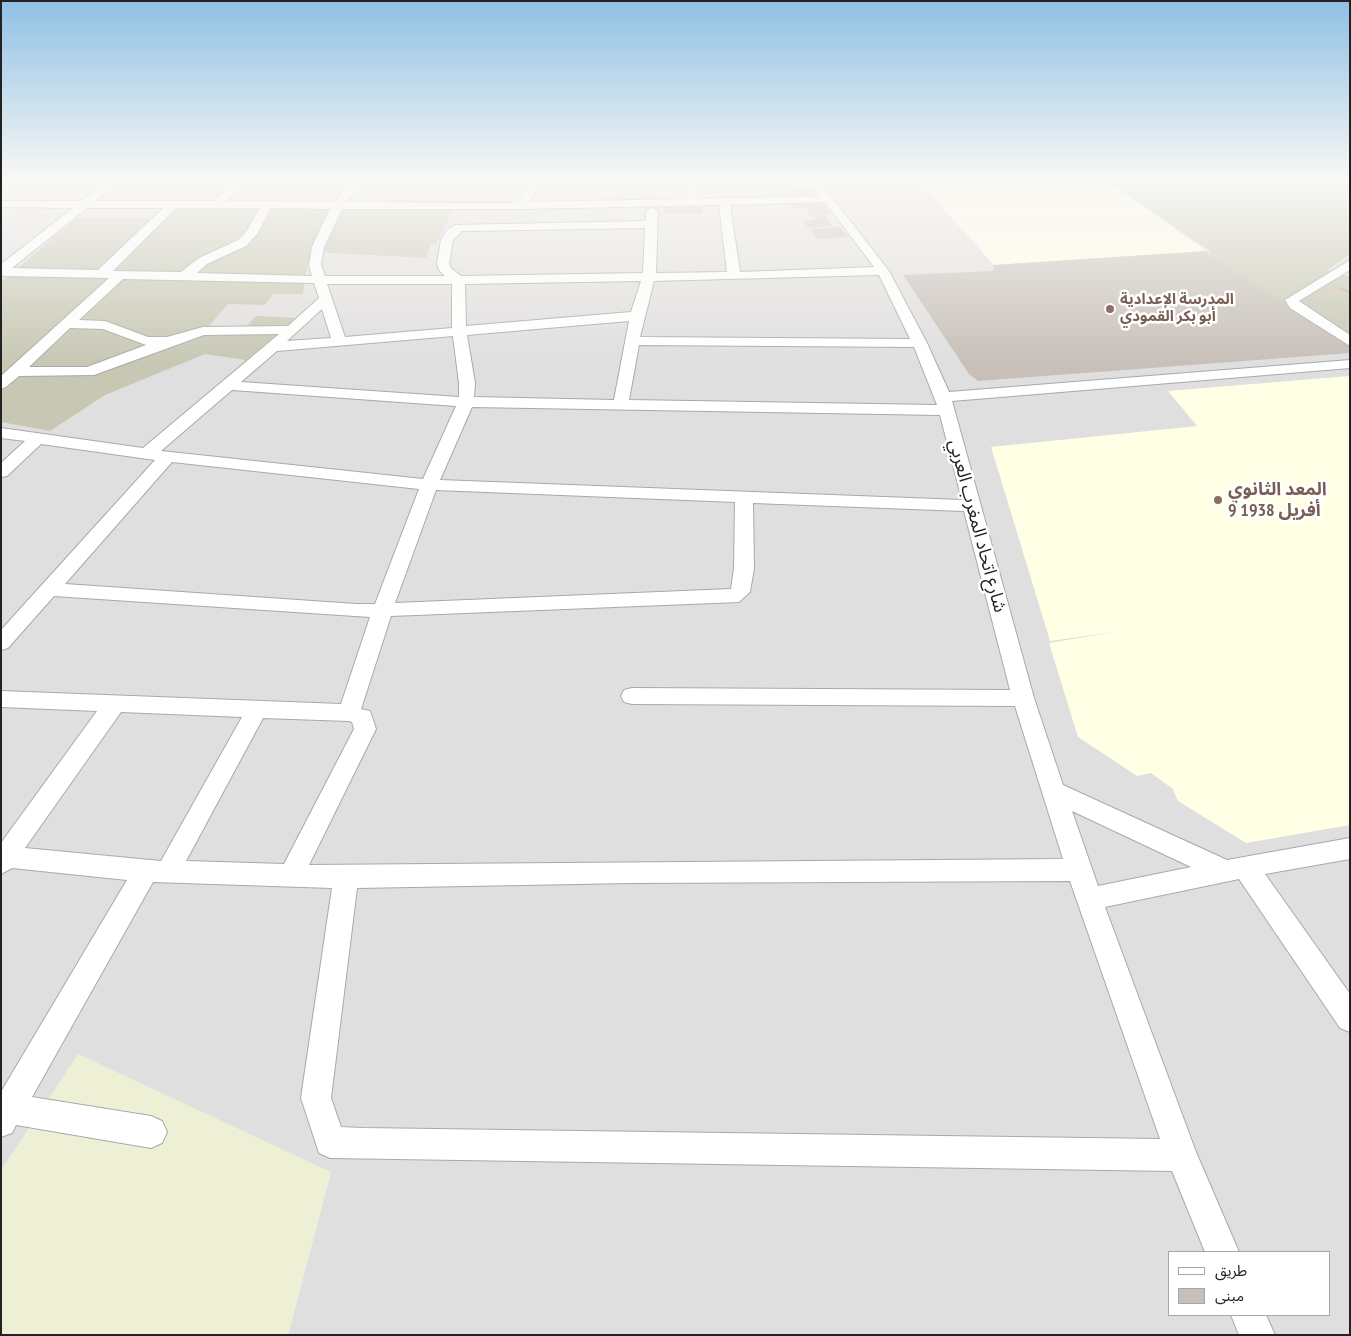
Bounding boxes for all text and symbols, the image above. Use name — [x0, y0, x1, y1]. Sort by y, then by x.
place label: المدرسة الإعدادية أبو بكر القمودي — [1120, 291, 1234, 326]
marker: المدرسة الإعدادية أبو بكر القمودي — [1104, 303, 1116, 315]
street label: شارع اتحاد المغرب العربي — [944, 437, 1010, 615]
place label: المعد الثانوي 9 أفريل 1938 — [1228, 479, 1327, 522]
marker: المعد الثانوي 9 أفريل 1938 — [1212, 494, 1224, 506]
legend — [1168, 1251, 1331, 1316]
text: طريق — [1215, 1261, 1247, 1280]
text: مبنى — [1215, 1286, 1244, 1305]

